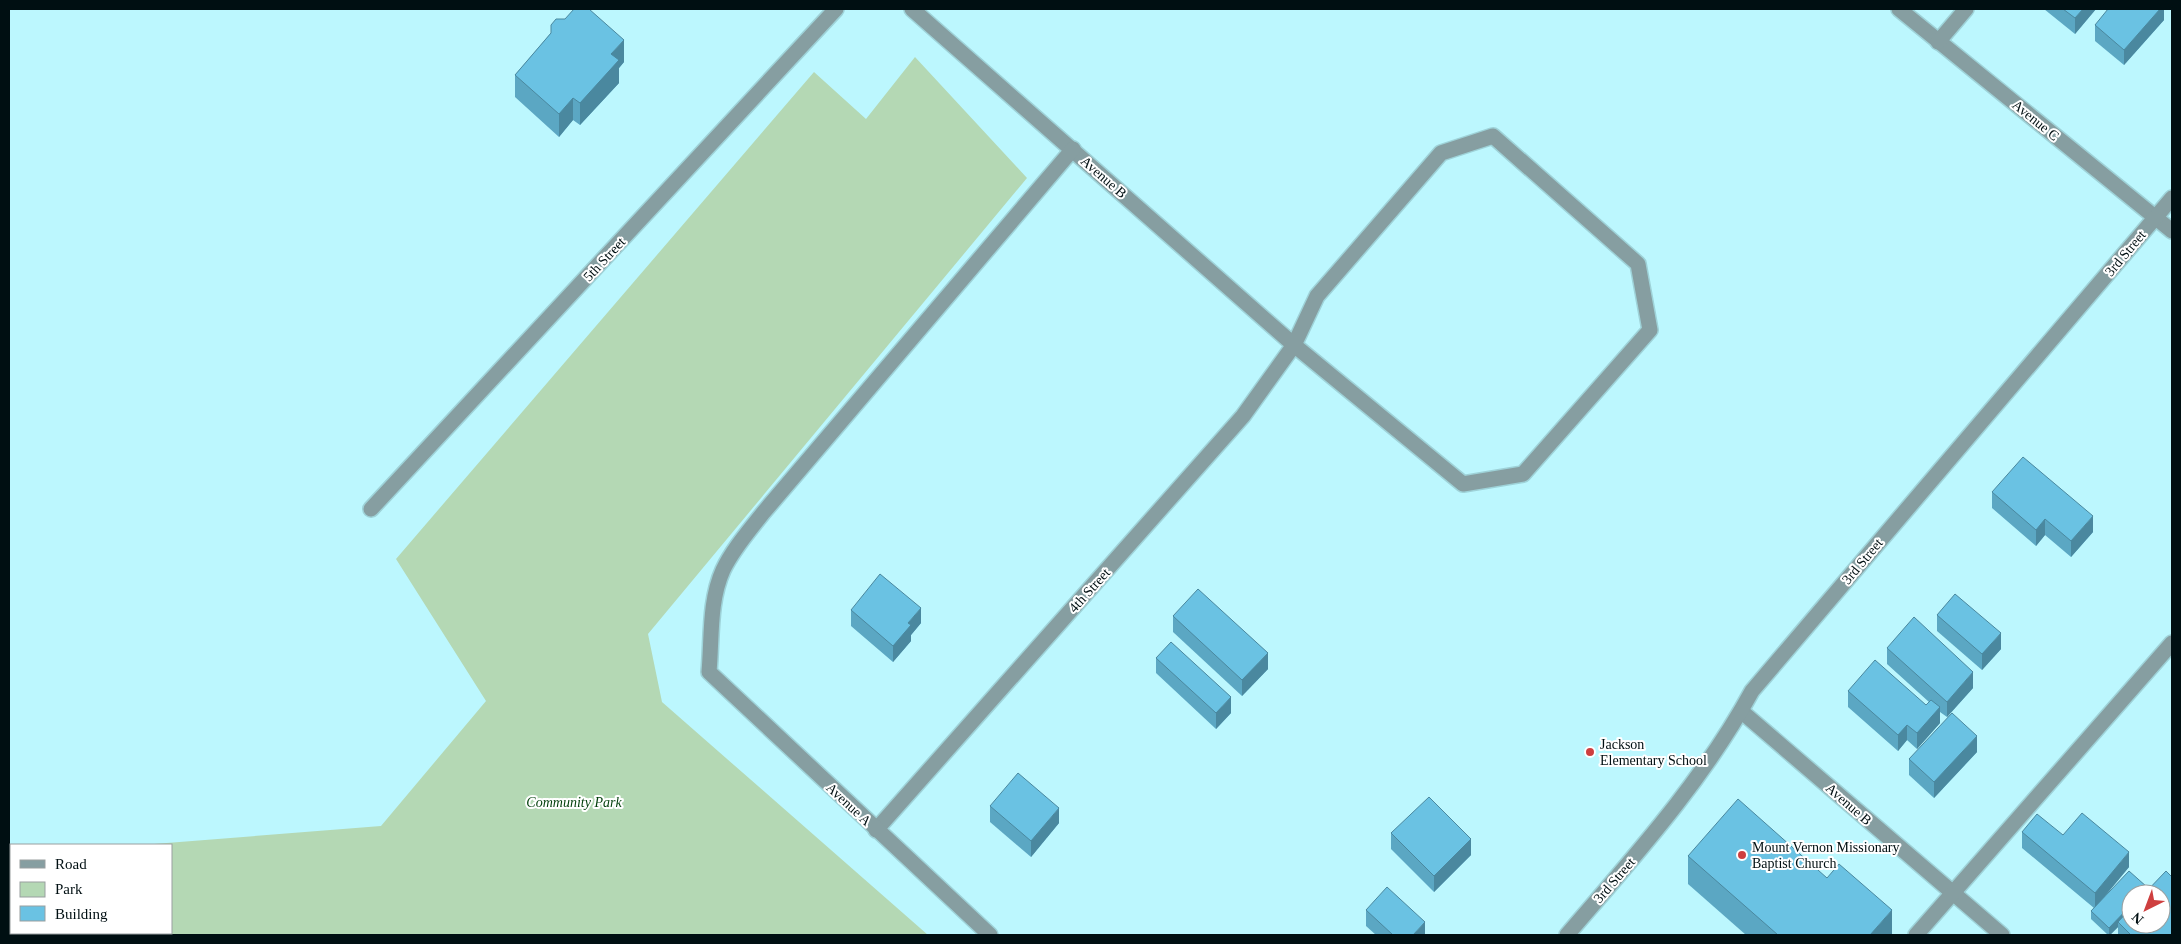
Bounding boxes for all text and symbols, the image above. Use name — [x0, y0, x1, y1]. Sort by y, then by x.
street label: Avenue C — [2009, 97, 2062, 144]
street label: Avenue B — [1078, 154, 1129, 201]
street label: 3rd Street — [2102, 227, 2149, 279]
street label: 5th Street — [580, 234, 628, 284]
street label: 3rd Street — [1839, 535, 1886, 587]
street label: 4th Street — [1066, 565, 1113, 615]
place label: Jackson Elementary School — [1600, 737, 1707, 768]
marker: Jackson Elementary School — [1584, 746, 1596, 758]
street label: Avenue A — [823, 780, 875, 829]
street label: Avenue B — [1823, 781, 1874, 828]
park label: Community Park — [526, 795, 622, 810]
place label: Mount Vernon Missionary Baptist Church — [1752, 840, 1900, 871]
legend — [10, 844, 172, 934]
marker: Mount Vernon Missionary Baptist Church — [1736, 849, 1748, 861]
street label: 3rd Street — [1591, 855, 1638, 906]
text: Road — [55, 856, 87, 872]
text: Park — [55, 881, 83, 897]
north arrow — [2121, 884, 2171, 934]
text: Building — [55, 906, 108, 922]
text: N — [2129, 909, 2146, 927]

